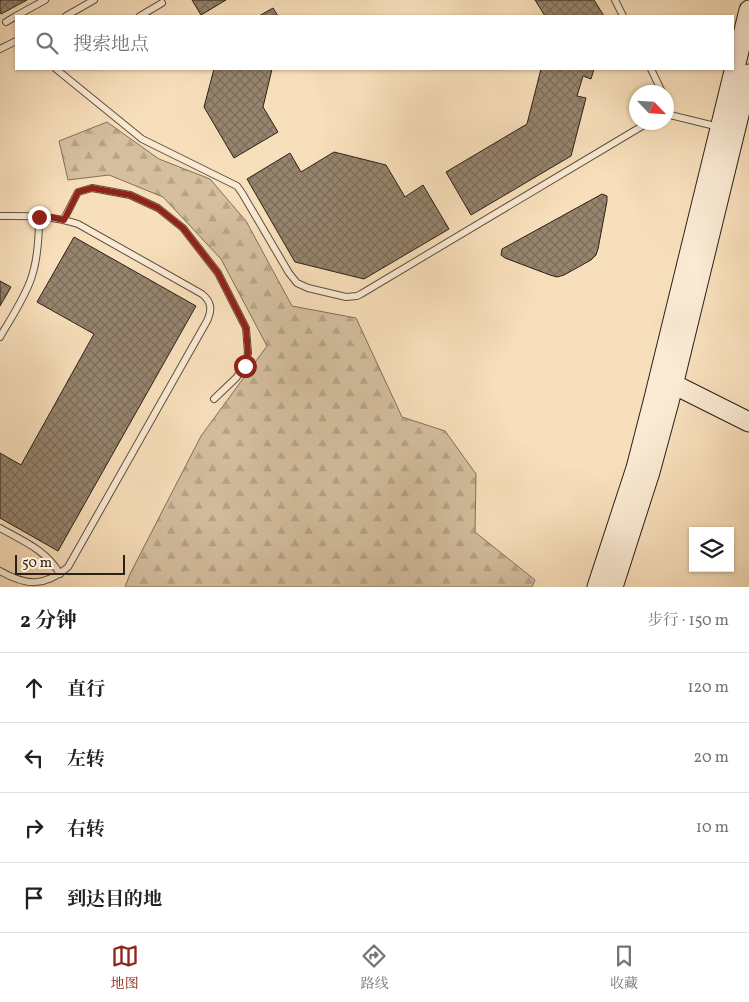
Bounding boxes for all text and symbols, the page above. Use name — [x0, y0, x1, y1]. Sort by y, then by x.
search box — [15, 15, 734, 70]
icon: search — [33, 29, 61, 57]
text: 搜索地点 — [73, 32, 149, 58]
north arrow — [629, 85, 674, 130]
route end — [28, 206, 51, 229]
route start — [234, 355, 257, 378]
map controls — [689, 527, 734, 572]
button: layers — [689, 527, 734, 572]
scale bar — [15, 552, 125, 575]
text: 50 m — [22, 554, 52, 573]
text: 2 分钟 — [20, 607, 77, 636]
text: 步行 · 150 m — [647, 610, 729, 632]
icon: ahead — [20, 674, 48, 702]
text: 直行 — [67, 677, 105, 703]
text: 120 m — [687, 677, 729, 699]
icon: left — [20, 744, 48, 772]
text: 左转 — [67, 747, 105, 773]
text: 20 m — [694, 747, 729, 769]
icon: right — [20, 814, 48, 842]
text: 右转 — [67, 817, 105, 843]
text: 10 m — [696, 817, 729, 839]
icon: arrive — [20, 884, 48, 912]
text: 到达目的地 — [67, 887, 162, 913]
tab: 地图 — [111, 942, 139, 994]
tab: 路线 — [360, 942, 388, 994]
tab: 收藏 — [610, 942, 638, 994]

